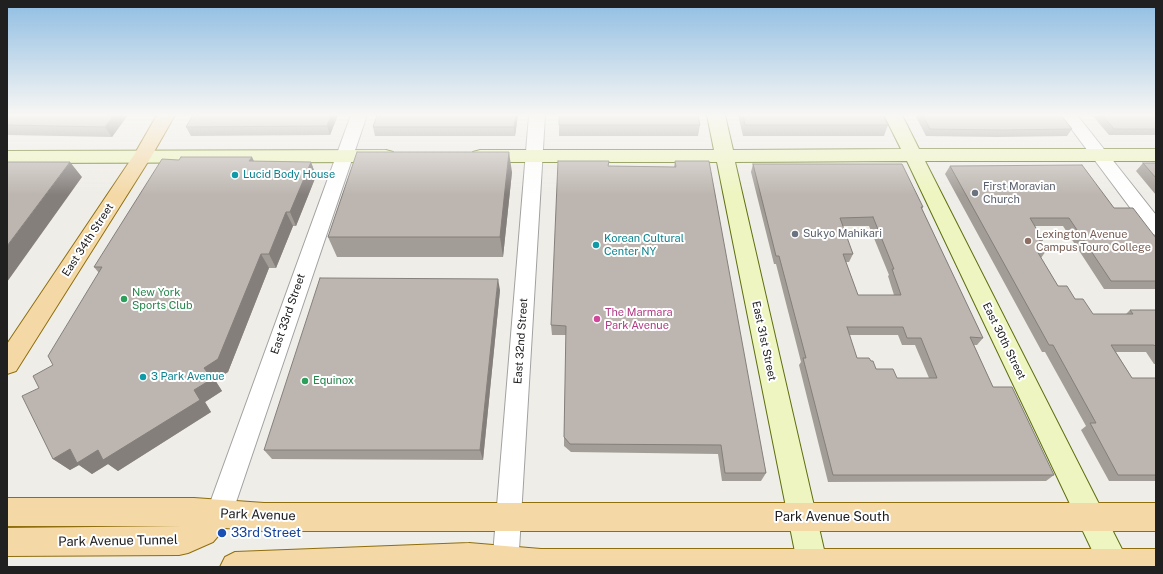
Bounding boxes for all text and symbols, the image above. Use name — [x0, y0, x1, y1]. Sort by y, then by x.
place label: Lucid Body House — [243, 168, 335, 182]
marker: Lucid Body House — [230, 170, 240, 180]
place label: First Moravian Church — [983, 180, 1056, 206]
marker: First Moravian Church — [970, 188, 980, 198]
street label: East 34th Street — [59, 201, 117, 279]
place label: Sukyo Mahikari — [803, 227, 882, 241]
place label: Lexington Avenue Campus Touro College — [1036, 228, 1151, 254]
marker: Sukyo Mahikari — [790, 229, 800, 239]
place label: Korean Cultural Center NY — [604, 232, 684, 258]
marker: Lexington Avenue Campus Touro College — [1023, 236, 1033, 246]
marker: Korean Cultural Center NY — [591, 240, 601, 250]
street label: East 33rd Street — [268, 272, 308, 356]
place label: New York Sports Club — [132, 286, 193, 312]
marker: New York Sports Club — [119, 294, 129, 304]
street label: East 32nd Street — [511, 297, 531, 385]
street label: East 31st Street — [749, 300, 779, 382]
street label: East 30th Street — [980, 300, 1028, 382]
place label: The Marmara Park Avenue — [605, 306, 673, 332]
marker: The Marmara Park Avenue — [592, 314, 602, 324]
place label: 3 Park Avenue — [151, 370, 225, 384]
marker: 3 Park Avenue — [138, 372, 148, 382]
place label: Equinox — [313, 374, 354, 388]
marker: Equinox — [300, 376, 310, 386]
street label: Park Avenue — [220, 506, 296, 524]
street label: Park Avenue South — [775, 509, 889, 525]
place label: 33rd Street — [231, 525, 301, 541]
marker: 33rd Street — [216, 527, 228, 539]
street label: Park Avenue Tunnel — [58, 532, 178, 550]

